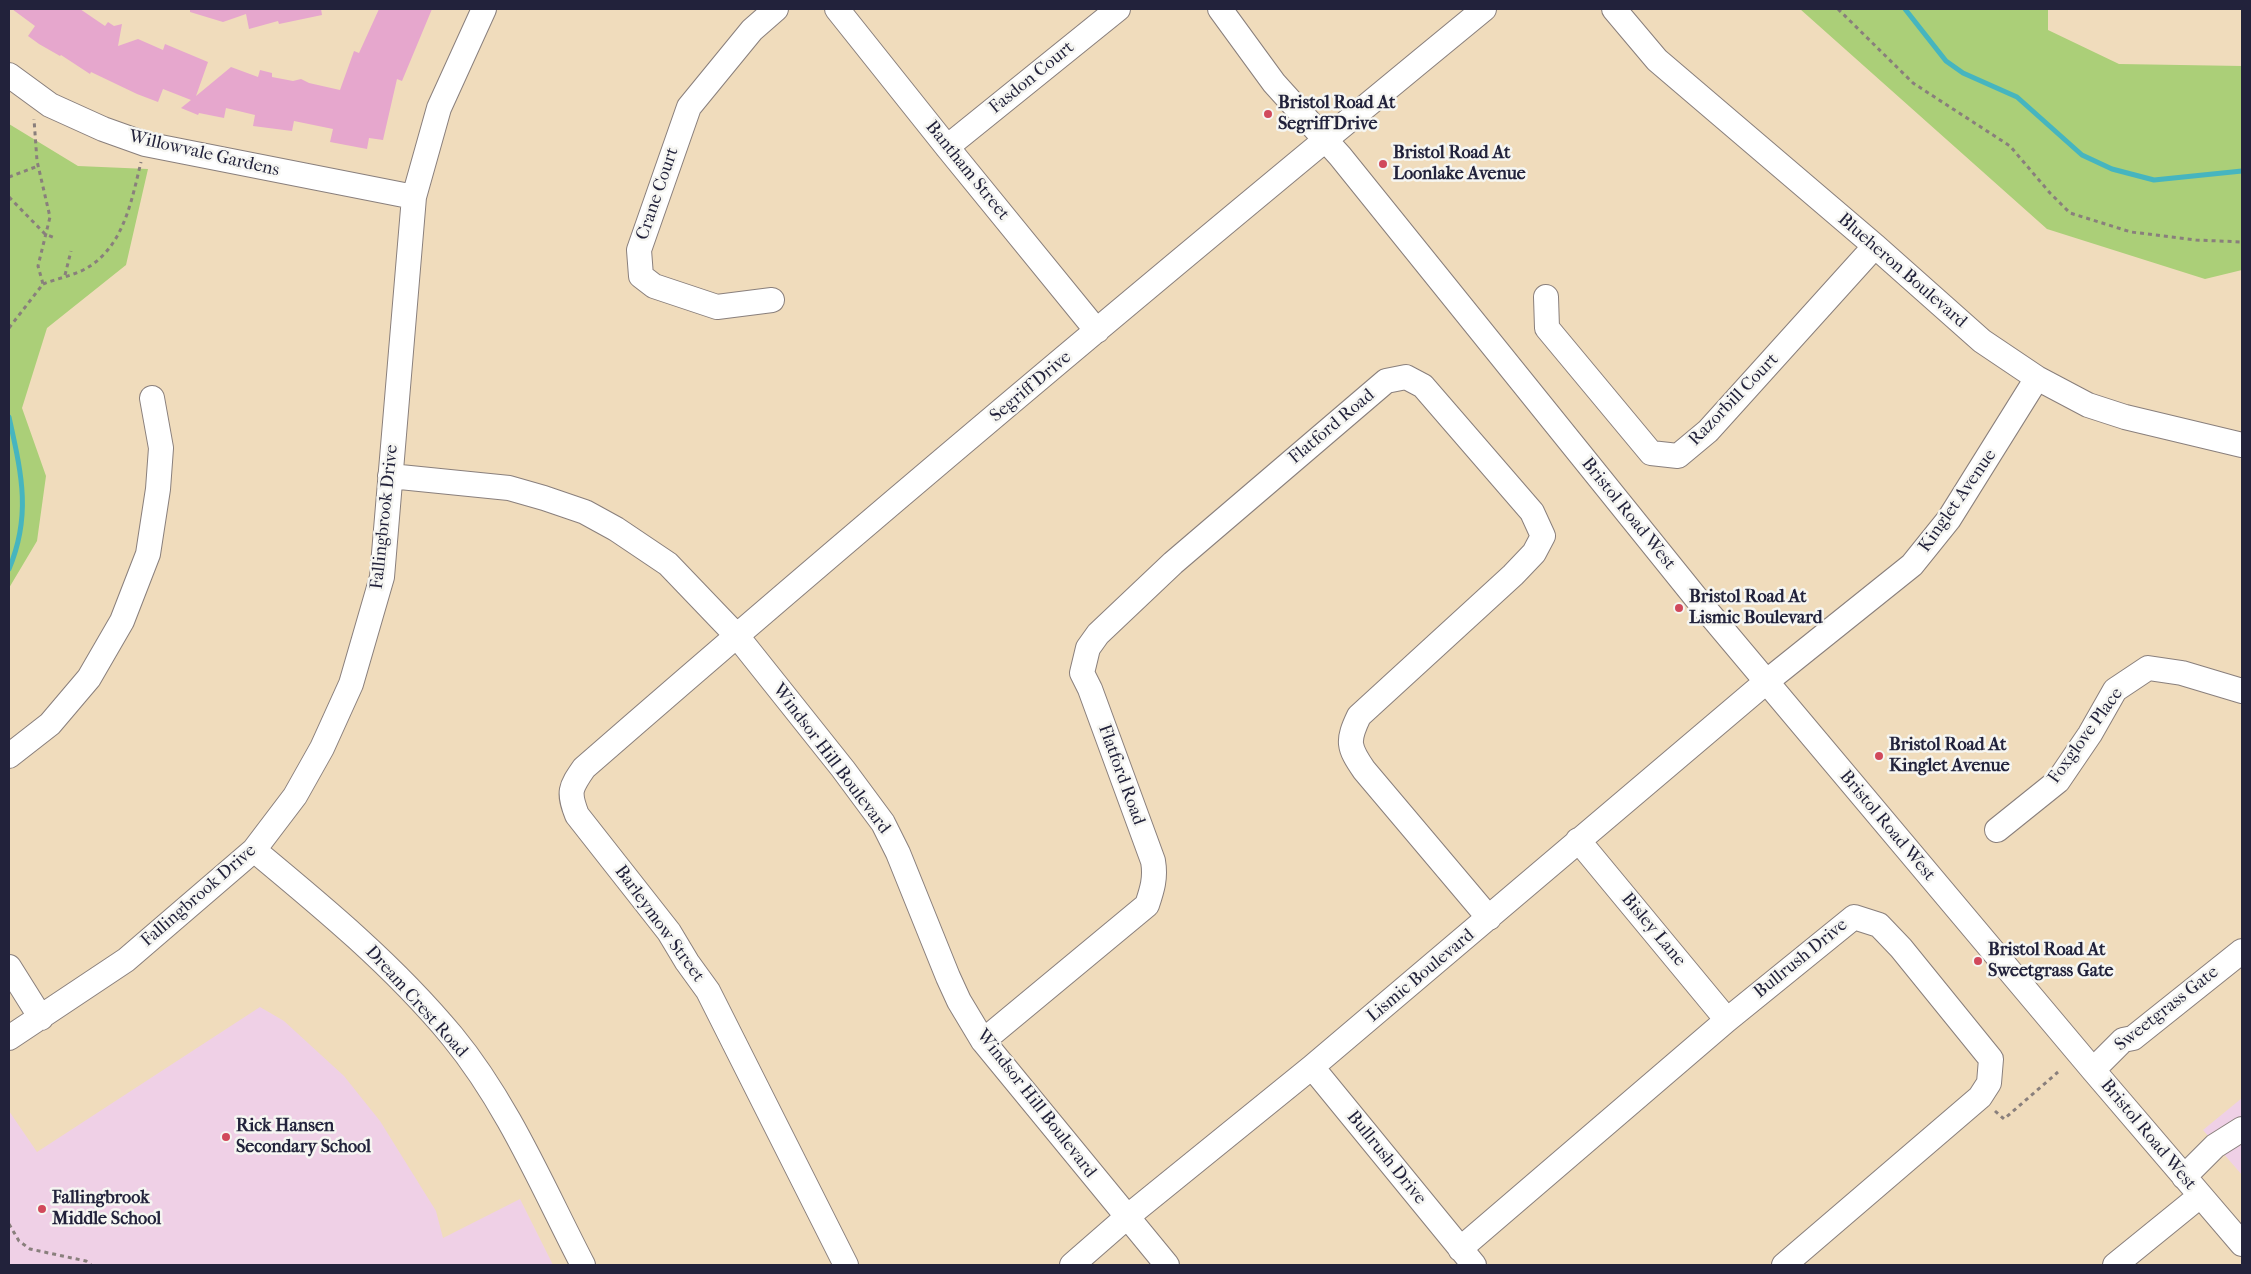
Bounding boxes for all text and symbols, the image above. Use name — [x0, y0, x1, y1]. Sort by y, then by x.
street label: Fasdon Court — [985, 37, 1079, 119]
place label: Bristol Road At Segriff Drive — [1278, 93, 1395, 136]
marker: Bristol Road At Segriff Drive — [1262, 108, 1274, 120]
street label: Bantham Street — [920, 117, 1014, 225]
street label: Willowvale Gardens — [127, 126, 281, 182]
place label: Bristol Road At Loonlake Avenue — [1393, 143, 1526, 186]
street label: Crane Court — [632, 145, 684, 243]
marker: Bristol Road At Loonlake Avenue — [1377, 158, 1389, 170]
street label: Blueheron Boulevard — [1833, 209, 1971, 333]
street label: Segriff Drive — [986, 347, 1076, 427]
street label: Razorbill Court — [1684, 349, 1784, 451]
street label: Flatford Road — [1285, 385, 1379, 469]
street label: Fallingbrook Drive — [367, 444, 403, 590]
street label: Kinglet Avenue — [1915, 445, 2001, 557]
street label: Bristol Road West — [1576, 454, 1680, 574]
place label: Bristol Road At Lismic Boulevard — [1689, 587, 1823, 630]
marker: Bristol Road At Lismic Boulevard — [1673, 602, 1685, 614]
street label: Windsor Hill Boulevard — [767, 680, 895, 838]
street label: Foxglove Place — [2044, 684, 2128, 788]
street label: Flatford Road — [1093, 722, 1149, 828]
place label: Bristol Road At Kinglet Avenue — [1889, 735, 2010, 778]
marker: Bristol Road At Kinglet Avenue — [1873, 750, 1885, 762]
street label: Bristol Road West — [1834, 766, 1940, 886]
street label: Fallingbrook Drive — [137, 840, 261, 952]
street label: Barleymow Street — [609, 861, 709, 987]
street label: Bisley Lane — [1616, 889, 1690, 971]
street label: Bullrush Drive — [1750, 915, 1852, 1003]
street label: Lismic Boulevard — [1363, 925, 1479, 1027]
place label: Bristol Road At Sweetgrass Gate — [1988, 940, 2113, 982]
street label: Dream Crest Road — [360, 942, 472, 1062]
marker: Bristol Road At Sweetgrass Gate — [1972, 955, 1984, 967]
street label: Sweetgrass Gate — [2111, 962, 2223, 1056]
street label: Windsor Hill Boulevard — [971, 1025, 1101, 1183]
street label: Bristol Road West — [2095, 1075, 2201, 1195]
street label: Bullrush Drive — [1342, 1107, 1430, 1209]
place label: Rick Hansen Secondary School — [236, 1116, 371, 1158]
marker: Rick Hansen Secondary School — [220, 1131, 232, 1143]
place label: Fallingbrook Middle School — [52, 1188, 161, 1230]
marker: Fallingbrook Middle School — [36, 1203, 48, 1215]

